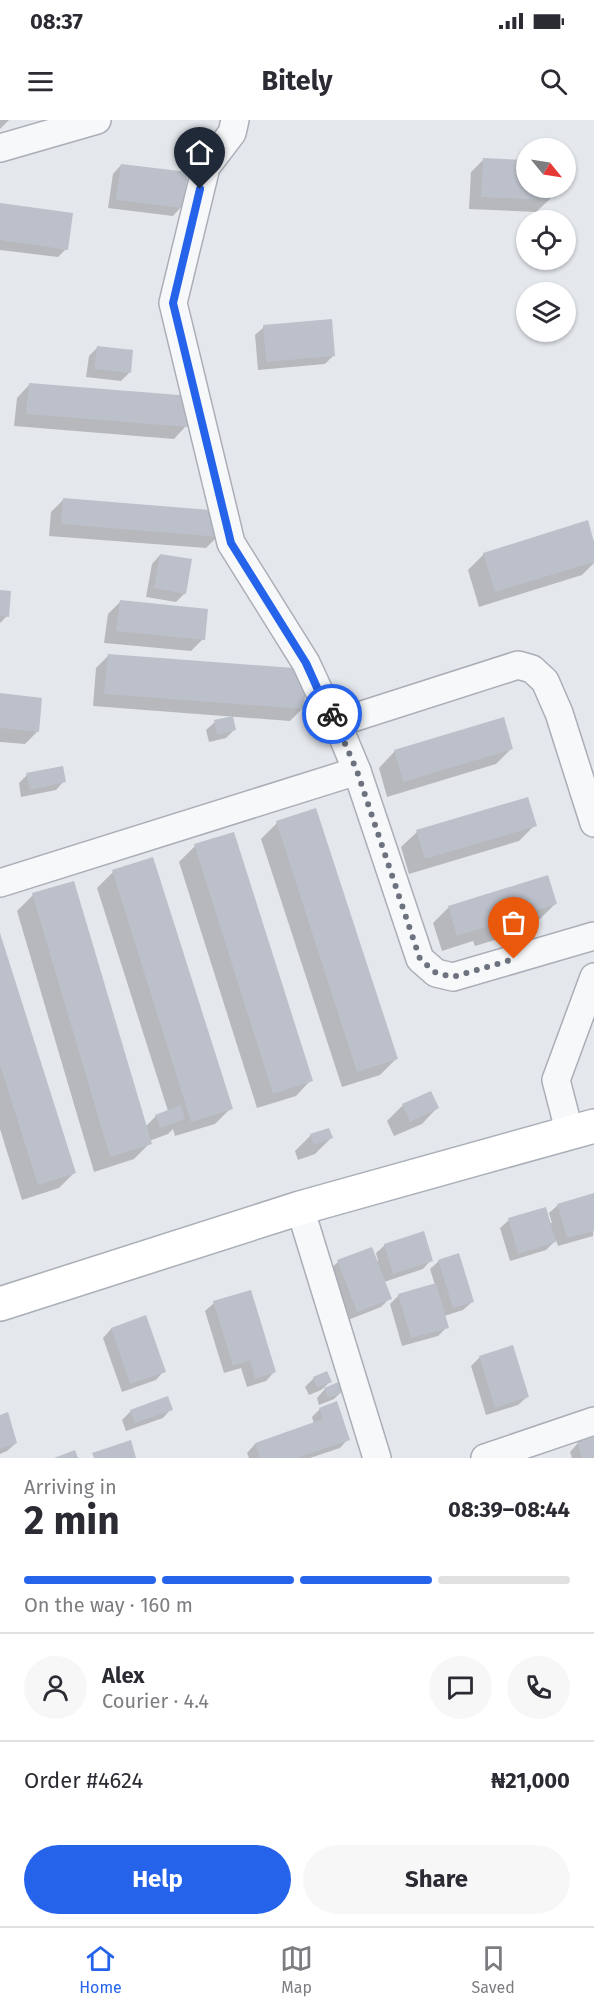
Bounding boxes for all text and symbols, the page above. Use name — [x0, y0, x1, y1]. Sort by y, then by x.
text: 08:37 — [30, 8, 83, 35]
icon: menu — [24, 65, 57, 98]
text: Bitely — [262, 65, 332, 97]
icon: search — [537, 65, 570, 98]
pin — [174, 127, 225, 189]
icon: home — [183, 136, 216, 169]
north arrow — [516, 138, 576, 198]
map controls — [516, 138, 576, 342]
button: locate — [516, 210, 576, 270]
button: layers — [516, 282, 576, 342]
courier — [302, 684, 362, 744]
icon: bike — [316, 698, 349, 731]
pin — [488, 897, 539, 959]
icon: bag — [497, 906, 530, 939]
text: Arriving in — [24, 1475, 117, 1499]
text: 08:39–08:44 — [448, 1496, 570, 1523]
text: 2 min — [24, 1498, 120, 1544]
text: On the way · 160 m — [24, 1593, 193, 1617]
button: person — [24, 1656, 87, 1719]
button: chat — [429, 1656, 492, 1719]
button: phone — [507, 1656, 570, 1719]
text: Alex — [102, 1662, 145, 1689]
text: Courier · 4.4 — [102, 1689, 209, 1713]
text: Order #4624 — [24, 1767, 143, 1794]
text: ₦21,000 — [491, 1767, 570, 1794]
button: Help — [24, 1845, 291, 1914]
button: Share — [303, 1845, 570, 1914]
tab: Home — [79, 1942, 122, 1997]
tab: Map — [280, 1942, 313, 1997]
tab: Saved — [472, 1942, 515, 1997]

